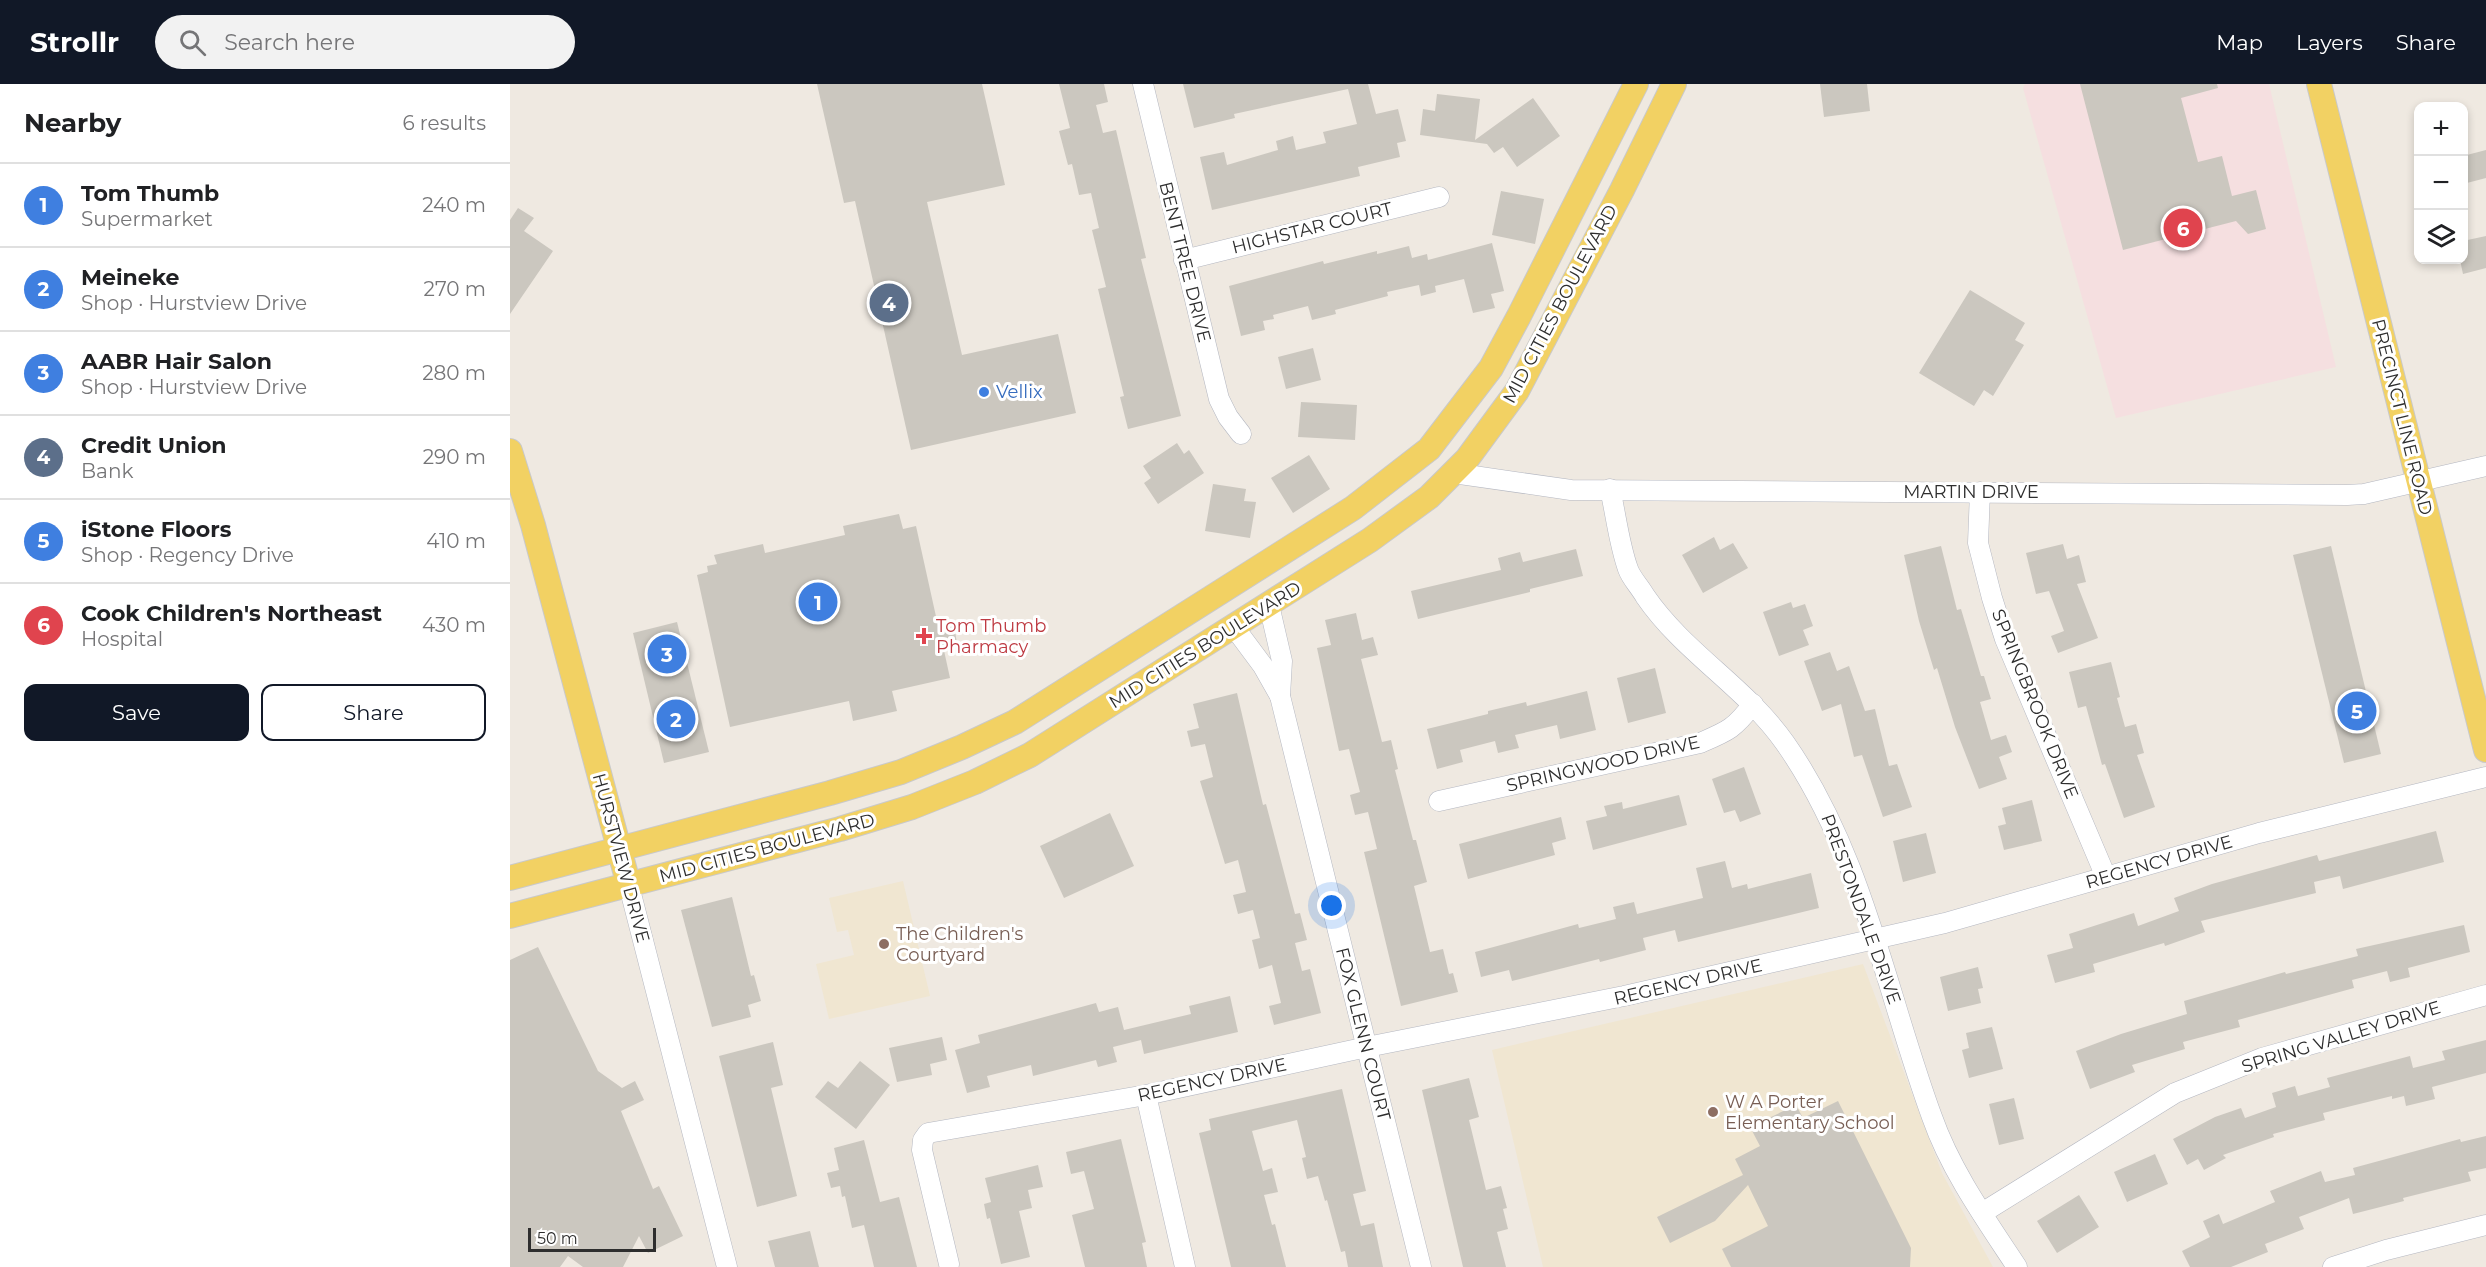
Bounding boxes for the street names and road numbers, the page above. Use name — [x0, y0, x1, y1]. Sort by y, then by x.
street label: BENT TREE DRIVE — [1154, 179, 1216, 345]
street label: HIGHSTAR COURT — [1230, 197, 1395, 259]
street label: MID CITIES BOULEVARD — [1498, 201, 1622, 407]
street label: PRECINCT LINE ROAD — [2367, 317, 2437, 517]
street label: MARTIN DRIVE — [1903, 481, 2039, 503]
street label: MID CITIES BOULEVARD — [1105, 577, 1305, 713]
street label: SPRINGBROOK DRIVE — [1987, 606, 2083, 802]
street label: SPRINGWOOD DRIVE — [1504, 731, 1702, 797]
street label: HURSTVIEW DRIVE — [588, 771, 654, 945]
street label: MID CITIES BOULEVARD — [657, 809, 877, 887]
street label: PRESTONDALE DRIVE — [1816, 811, 1906, 1007]
street label: REGENCY DRIVE — [2083, 831, 2235, 893]
street label: FOX GLENN COURT — [1331, 945, 1395, 1123]
street label: REGENCY DRIVE — [1612, 954, 1764, 1010]
street label: SPRING VALLEY DRIVE — [2239, 996, 2443, 1078]
street label: REGENCY DRIVE — [1136, 1053, 1288, 1107]

